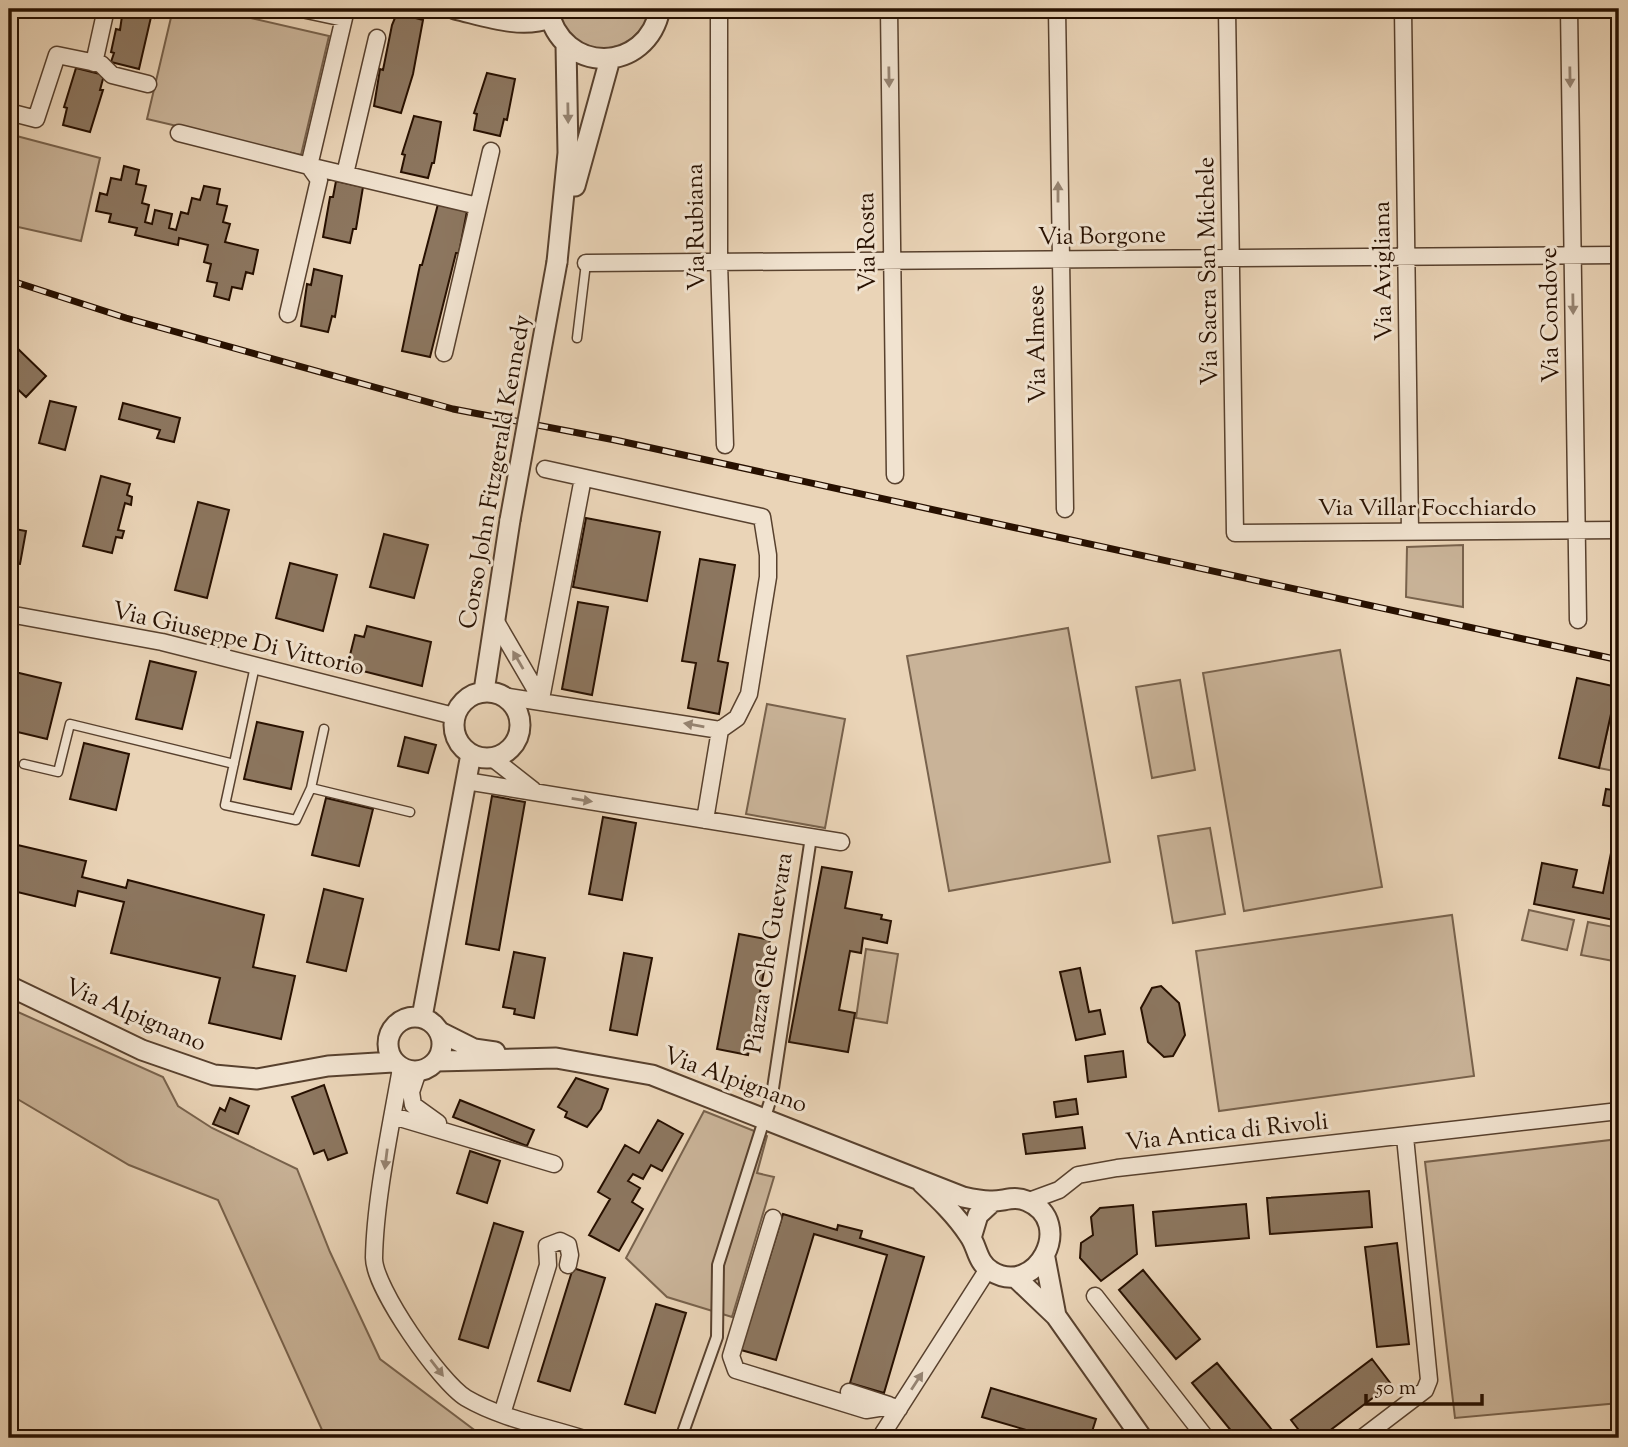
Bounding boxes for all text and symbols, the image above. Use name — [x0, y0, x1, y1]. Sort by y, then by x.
one-way arrow — [884, 66, 895, 88]
one-way arrow — [1564, 66, 1576, 88]
one-way arrow — [562, 102, 573, 124]
street label: Via Sacra San Michele — [1190, 156, 1228, 386]
street label: Via Rubiana — [679, 163, 715, 291]
one-way arrow — [1052, 181, 1064, 203]
street label: Via Rosta — [850, 192, 886, 292]
street label: Via Avigliana — [1366, 201, 1402, 341]
street label: Via Borgone — [1038, 219, 1166, 255]
street label: Via Condove — [1533, 247, 1569, 383]
street label: Via Almese — [1020, 284, 1056, 404]
one-way arrow — [1568, 294, 1579, 316]
street label: Corso John Fitzgerald Kennedy — [452, 312, 540, 632]
street label: Via Villar Focchiardo — [1318, 492, 1536, 526]
street label: Via Giuseppe Di Vittorio — [108, 594, 368, 686]
one-way arrow — [512, 650, 524, 669]
one-way arrow — [683, 719, 705, 730]
one-way arrow — [571, 795, 593, 806]
street label: Piazza Che Guevara — [737, 850, 803, 1056]
street label: Via Alpignano — [59, 971, 211, 1061]
street label: Via Alpignano — [658, 1039, 812, 1123]
street label: Via Antica di Rivoli — [1124, 1105, 1330, 1161]
one-way arrow — [380, 1149, 391, 1171]
one-way arrow — [430, 1358, 444, 1377]
scale bar — [1366, 1363, 1481, 1407]
one-way arrow — [911, 1371, 924, 1391]
text: 50 m — [1375, 1374, 1416, 1404]

